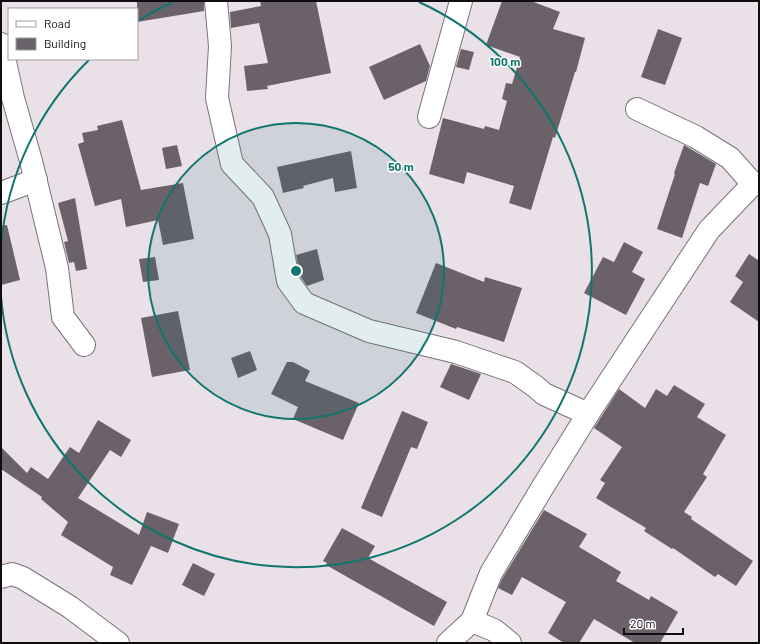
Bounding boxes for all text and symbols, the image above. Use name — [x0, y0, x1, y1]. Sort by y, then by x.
legend — [8, 8, 138, 60]
text: Road — [44, 16, 71, 30]
text: Building — [44, 36, 86, 50]
text: 100 m — [490, 54, 520, 68]
text: 50 m — [388, 159, 414, 173]
centre of rings — [289, 264, 303, 278]
scale bar — [624, 610, 683, 636]
text: 20 m — [630, 616, 656, 630]

